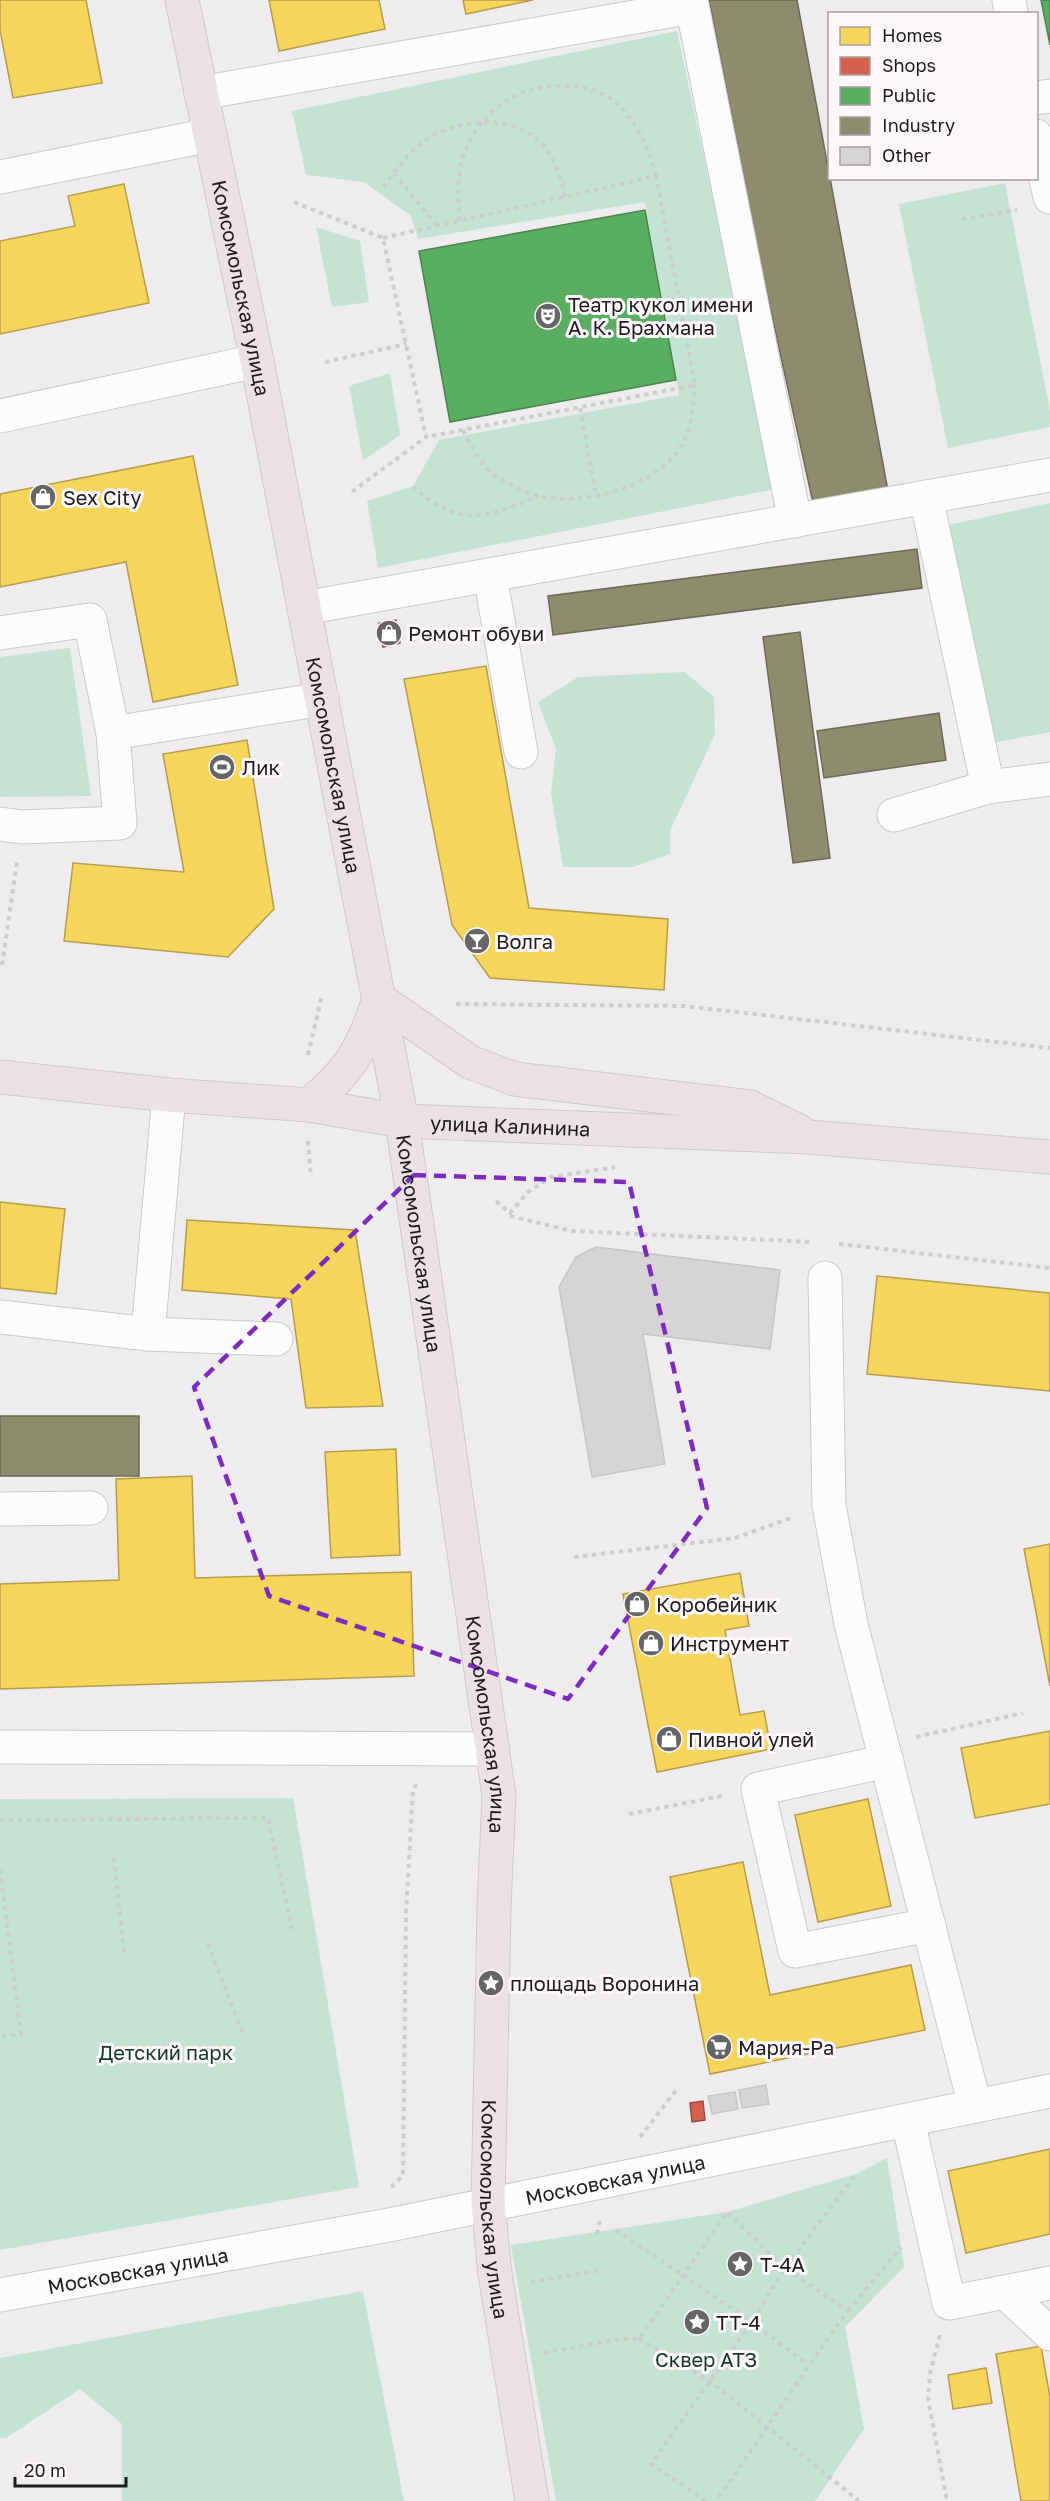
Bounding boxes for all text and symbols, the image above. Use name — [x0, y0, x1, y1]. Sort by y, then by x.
legend — [828, 12, 1038, 180]
text: Homes — [882, 24, 942, 46]
text: Shops — [882, 54, 936, 76]
text: Public — [882, 84, 936, 106]
text: Industry — [882, 114, 955, 136]
text: Other — [882, 144, 931, 166]
street label: Комсомольская улица — [208, 178, 275, 398]
place label: Театр кукол имени А. К. Брахмана — [568, 292, 754, 339]
theatre icon: Театр кукол имени А. К. Брахмана — [533, 301, 563, 331]
shop icon: Sex City — [28, 482, 58, 512]
place label: Sex City — [63, 485, 142, 509]
shop icon: Ремонт обуви — [374, 618, 404, 648]
place label: Ремонт обуви — [408, 621, 544, 645]
street label: Комсомольская улица — [302, 655, 366, 875]
sports icon: Лик — [207, 752, 237, 782]
place label: Лик — [242, 755, 280, 779]
bar icon: Волга — [462, 926, 492, 956]
place label: Волга — [496, 929, 553, 953]
street label: улица Калинина — [430, 1110, 591, 1140]
street label: Комсомольская улица — [392, 1133, 447, 1354]
shop icon: Коробейник — [622, 1589, 652, 1619]
place label: Коробейник — [656, 1592, 778, 1616]
street label: Комсомольская улица — [461, 1614, 511, 1834]
shop icon: Инструмент — [636, 1628, 666, 1658]
place label: Инструмент — [670, 1631, 789, 1655]
shop icon: Пивной улей — [654, 1724, 684, 1754]
place label: Пивной улей — [688, 1727, 814, 1751]
place icon: площадь Воронина — [476, 1968, 506, 1998]
place label: площадь Воронина — [510, 1971, 699, 1995]
supermarket icon: Мария-Ра — [704, 2032, 734, 2062]
place label: Мария-Ра — [738, 2035, 834, 2059]
park label: Детский парк — [99, 2040, 233, 2064]
street label: Комсомольская улица — [476, 2099, 514, 2321]
street label: Московская улица — [523, 2149, 707, 2209]
street label: Московская улица — [46, 2242, 230, 2298]
place icon: Т-4А — [725, 2249, 755, 2279]
place label: Т-4А — [760, 2252, 805, 2276]
place icon: ТТ-4 — [682, 2307, 712, 2337]
place label: ТТ-4 — [716, 2310, 761, 2334]
park label: Сквер АТЗ — [655, 2347, 757, 2371]
scale bar — [15, 2450, 126, 2488]
text: 20 m — [24, 2459, 66, 2481]

